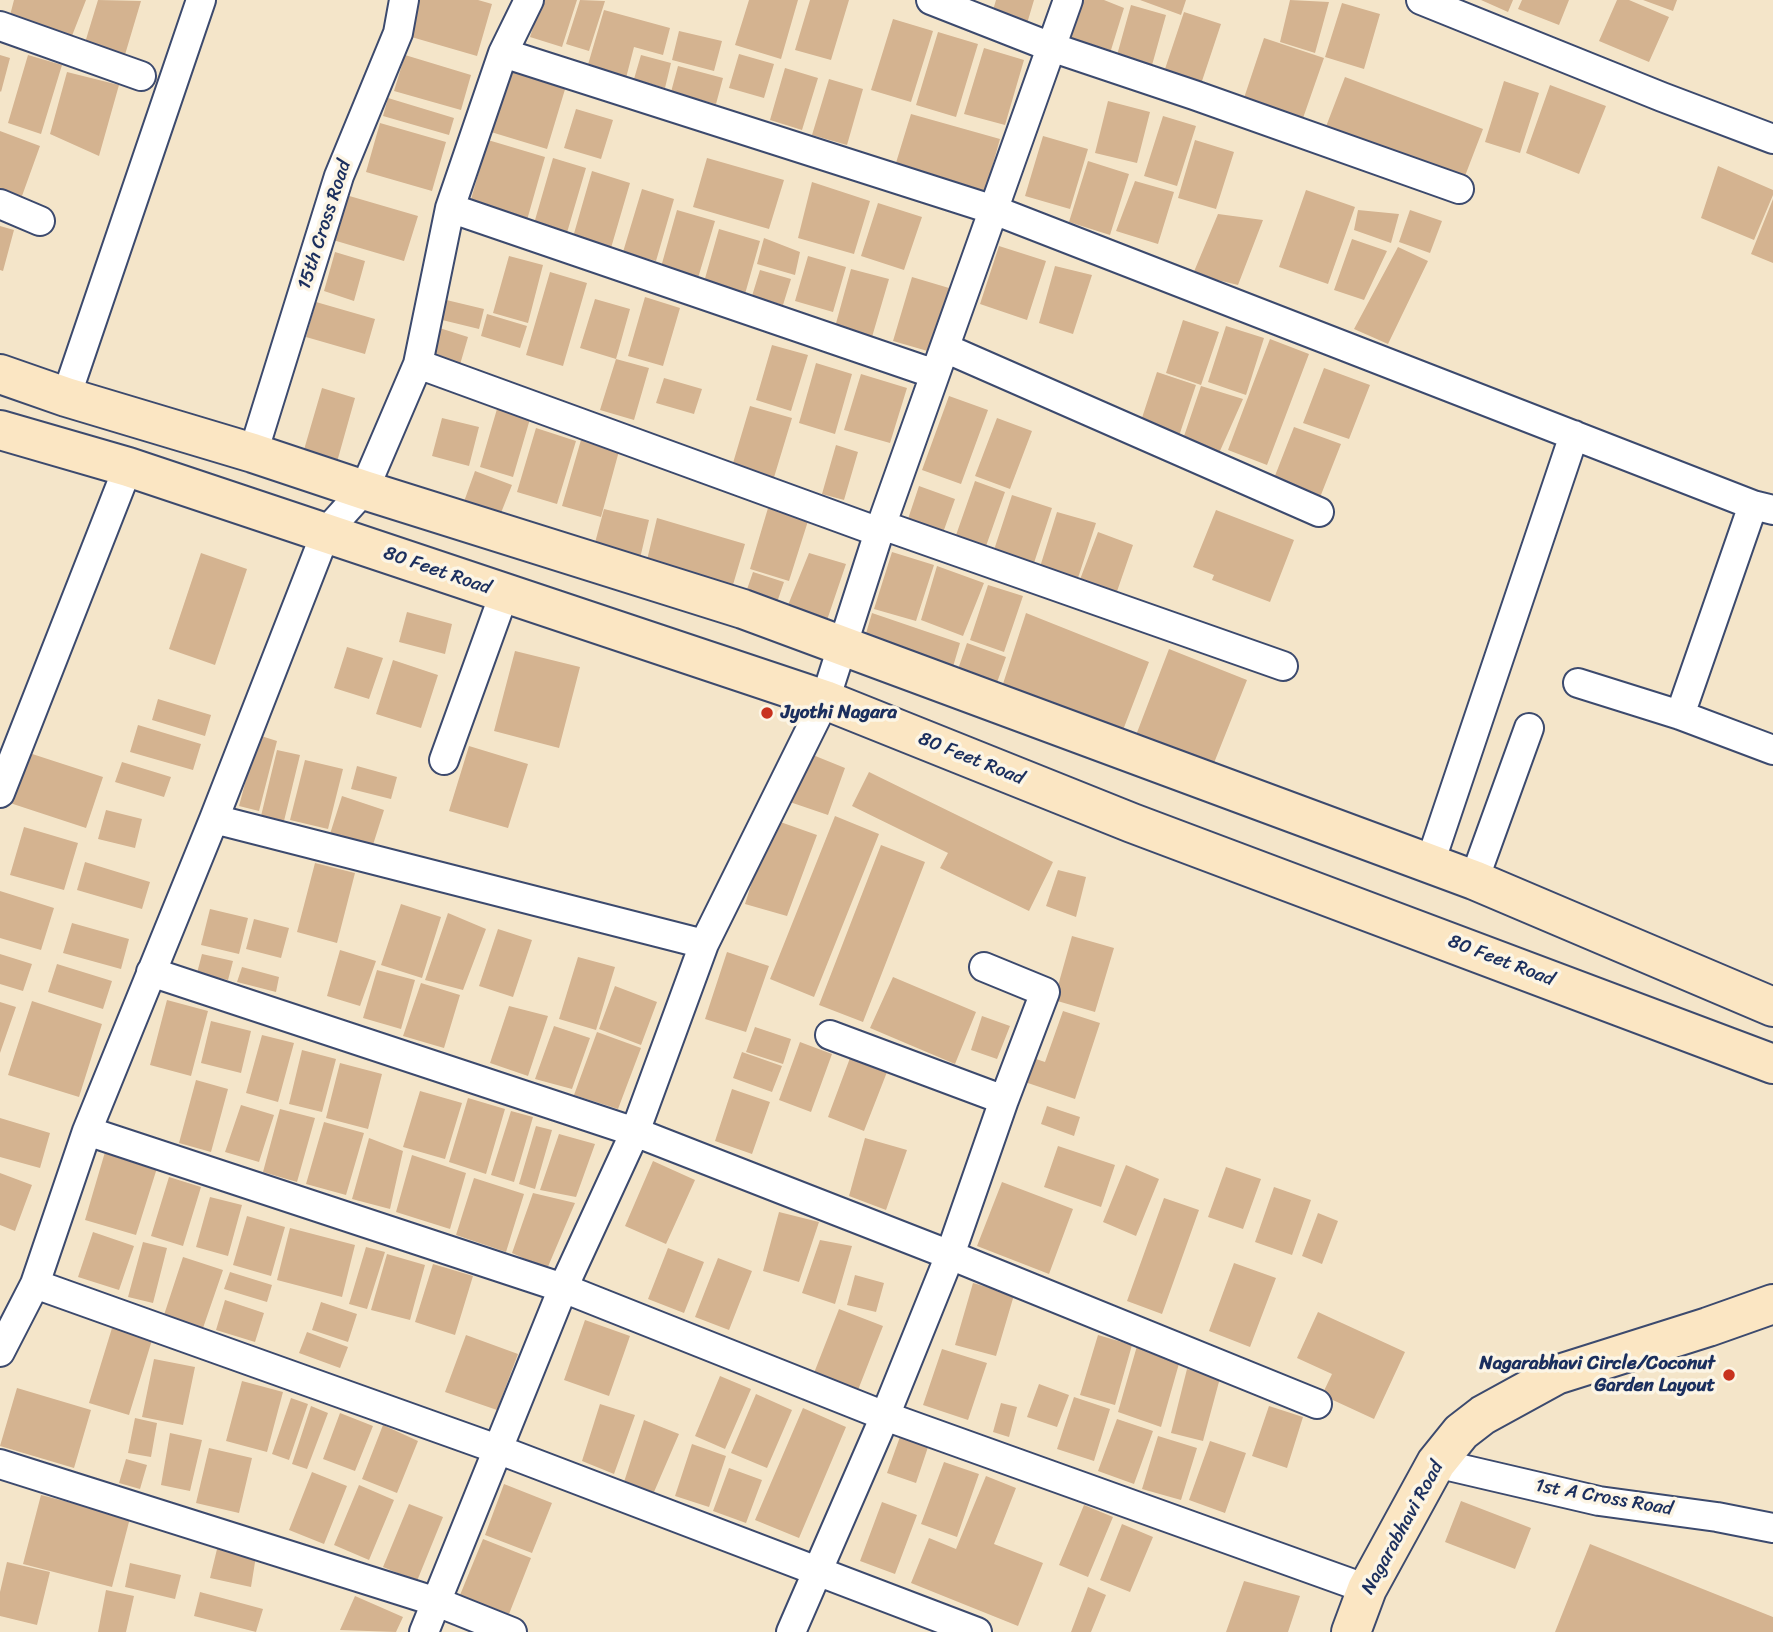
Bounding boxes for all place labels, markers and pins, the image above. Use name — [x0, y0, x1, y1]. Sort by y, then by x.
place label: Jyothi Nagara — [781, 702, 897, 724]
marker: Jyothi Nagara — [759, 705, 775, 721]
place label: Nagarabhavi Circle/Coconut Garden Layout — [1479, 1353, 1715, 1397]
marker: Nagarabhavi Circle/Coconut Garden Layout — [1721, 1367, 1737, 1383]

